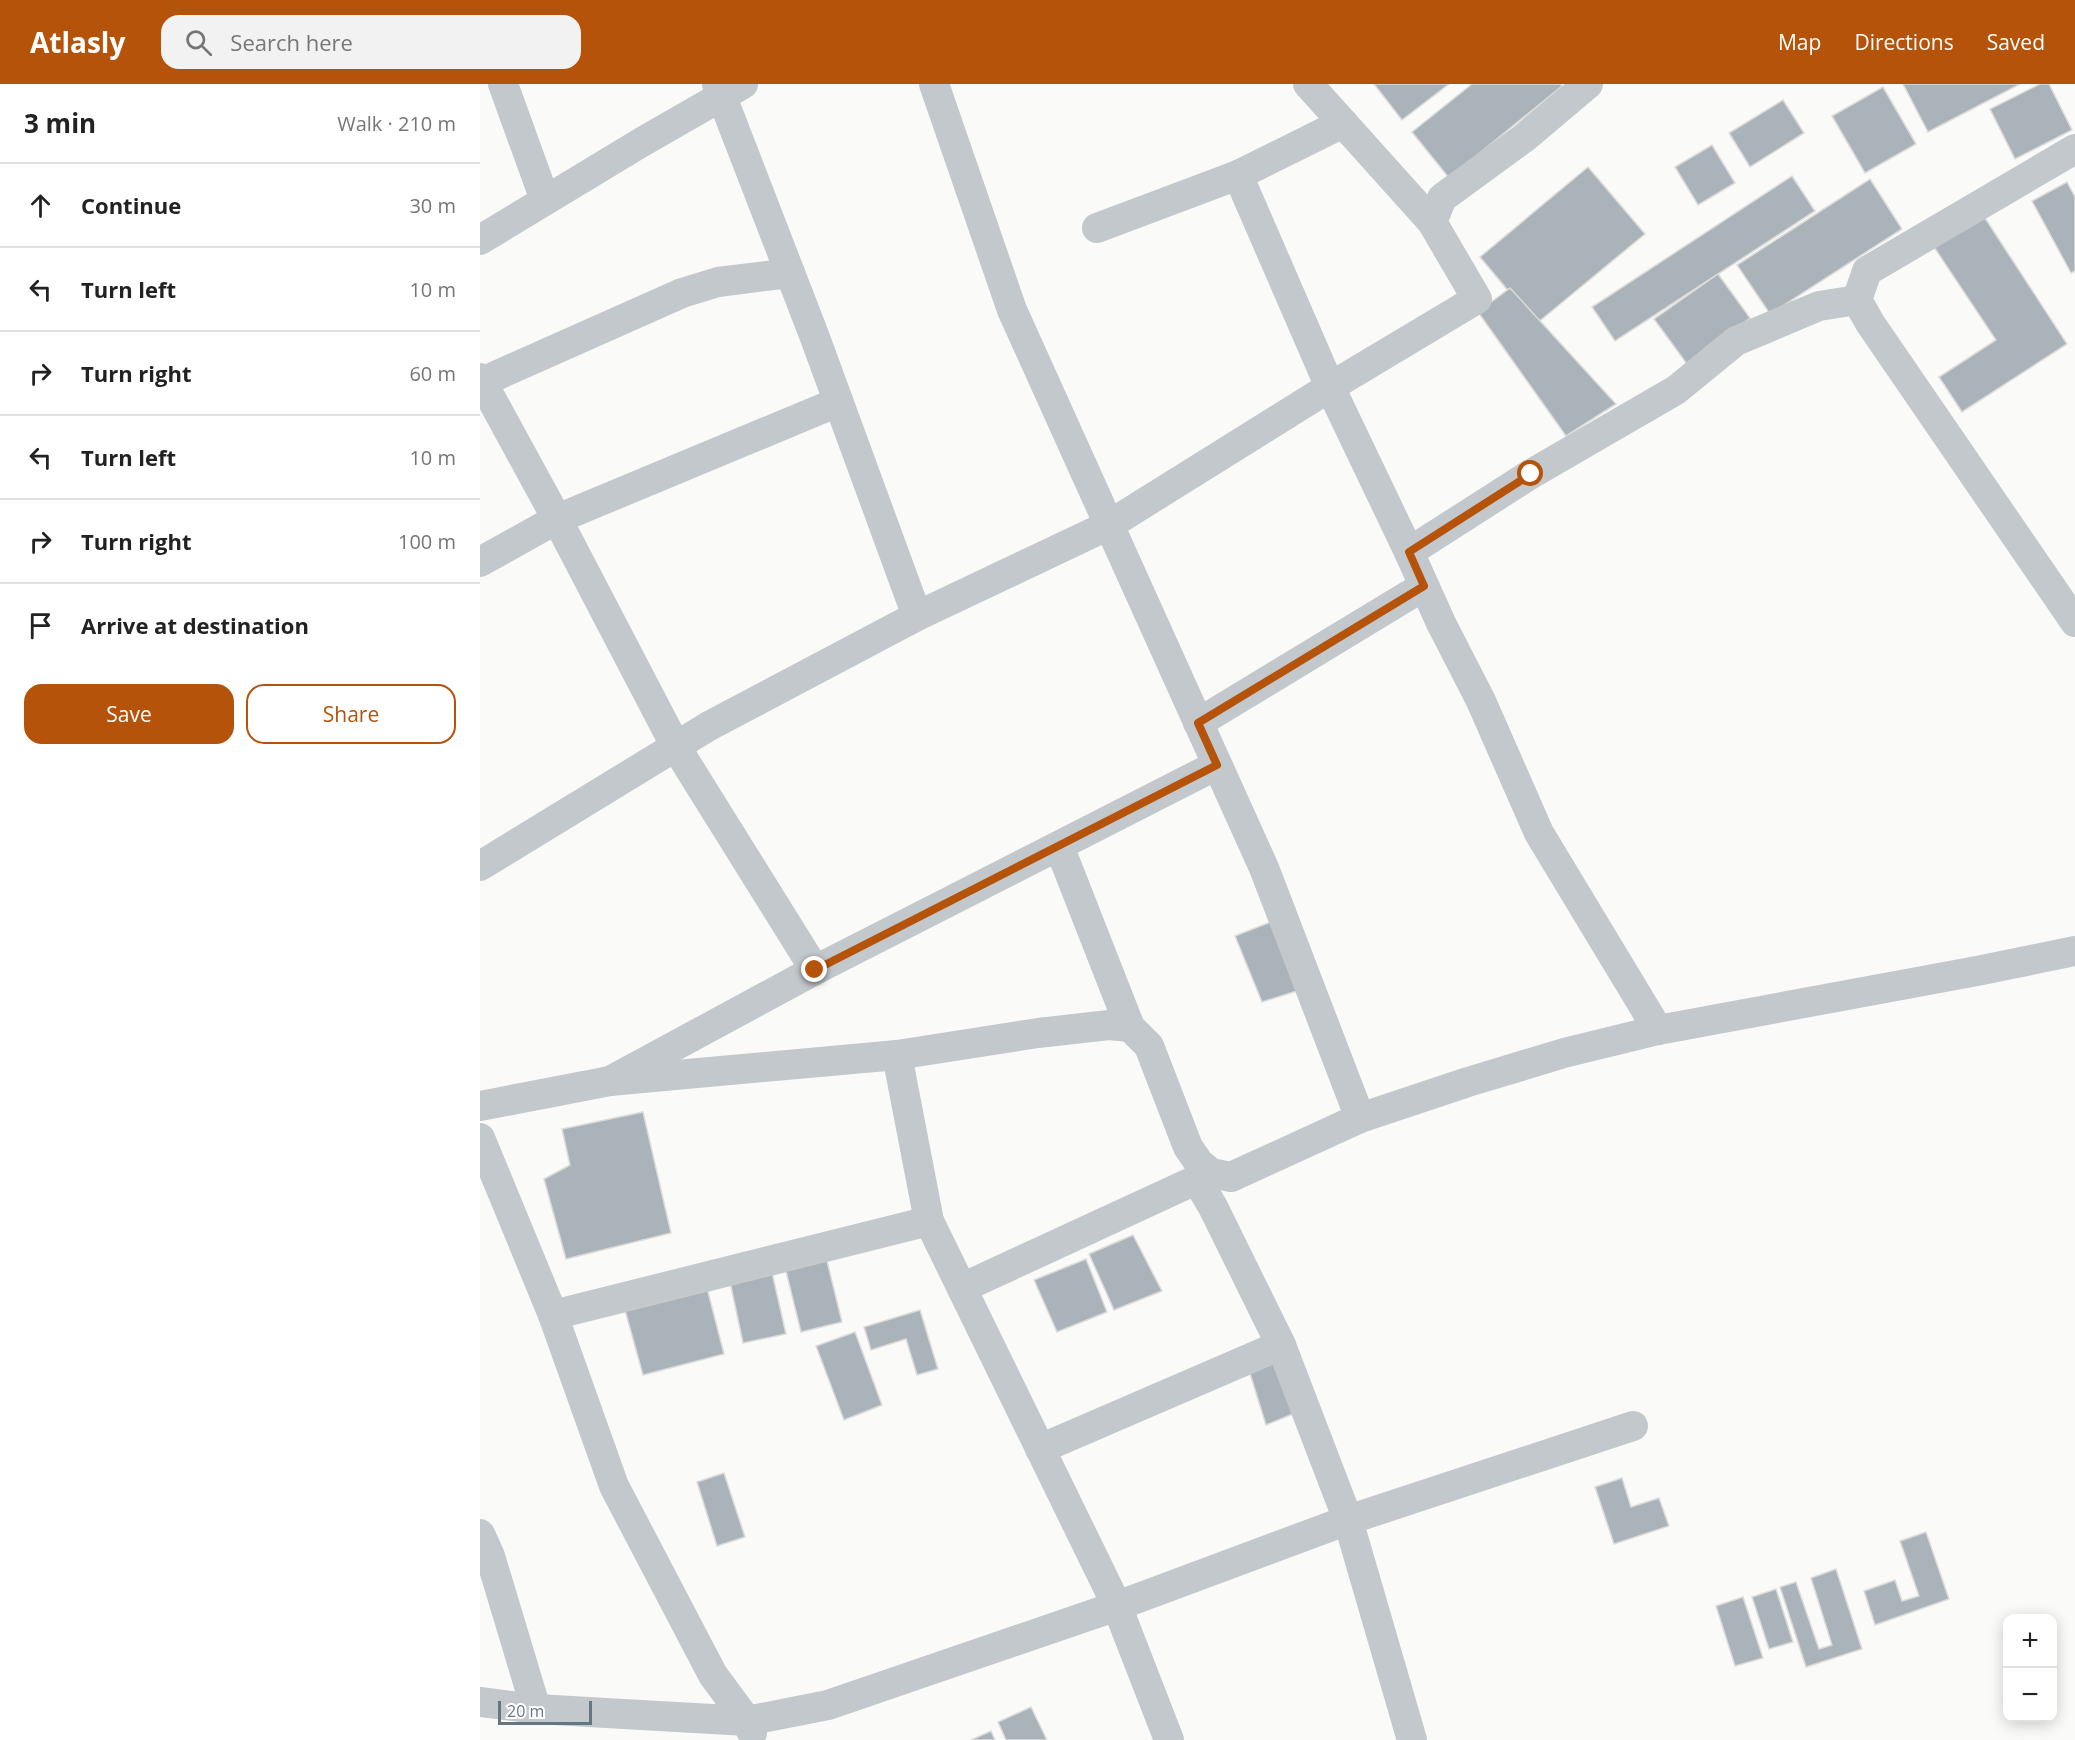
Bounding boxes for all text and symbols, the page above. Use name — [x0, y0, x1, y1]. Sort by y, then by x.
search box — [161, 15, 581, 69]
text: Atlasly — [30, 23, 125, 61]
icon: search — [182, 26, 215, 59]
text: Search here — [230, 27, 353, 57]
text: Map — [1778, 28, 1821, 56]
text: Directions — [1854, 28, 1954, 56]
text: Saved — [1987, 28, 2045, 56]
text: 3 min — [24, 105, 96, 141]
text: Walk · 210 m — [337, 110, 456, 137]
icon: ahead — [24, 189, 57, 222]
text: Continue — [81, 190, 181, 220]
text: 30 m — [409, 192, 456, 219]
icon: left — [24, 273, 57, 306]
text: Turn left — [81, 274, 176, 304]
text: 10 m — [409, 276, 456, 303]
icon: right — [24, 357, 57, 390]
text: Turn right — [81, 358, 192, 388]
text: 60 m — [409, 360, 456, 387]
icon: left — [24, 441, 57, 474]
text: Turn left — [81, 442, 176, 472]
text: 10 m — [409, 444, 456, 471]
route start — [1517, 460, 1543, 486]
icon: right — [24, 525, 57, 558]
text: Turn right — [81, 526, 192, 556]
text: 100 m — [398, 528, 456, 555]
icon: arrive — [24, 609, 57, 642]
text: Arrive at destination — [81, 610, 309, 640]
button: Save — [24, 684, 234, 744]
button: Share — [246, 684, 456, 744]
route end — [801, 956, 827, 982]
map controls — [2003, 1614, 2057, 1722]
button: + — [2003, 1614, 2057, 1668]
button: − — [2003, 1668, 2057, 1722]
scale bar — [498, 1698, 592, 1726]
text: 20 m — [507, 1700, 544, 1722]

